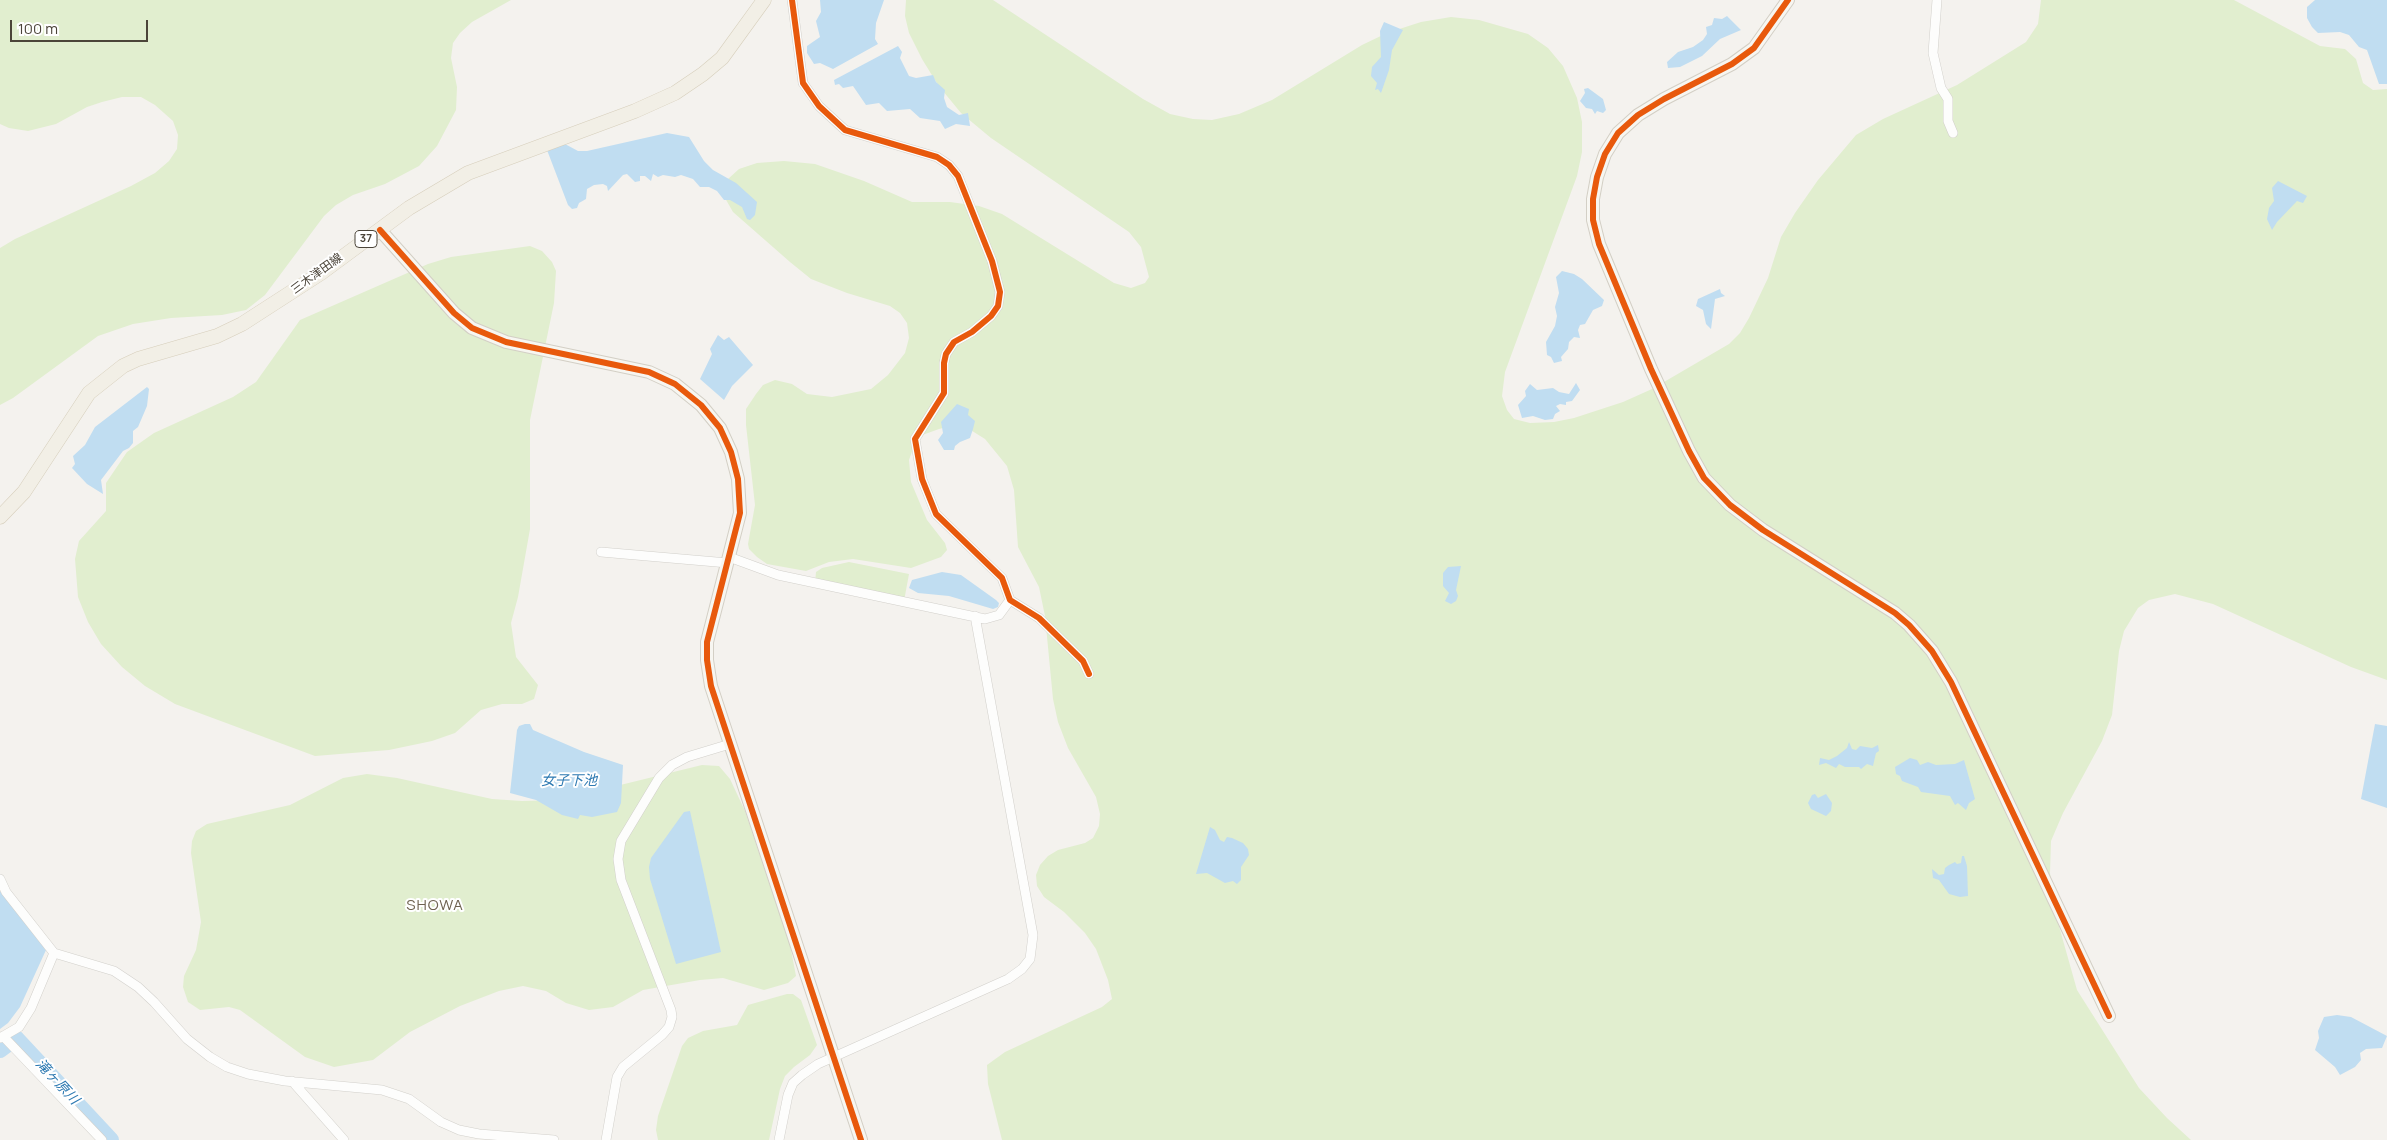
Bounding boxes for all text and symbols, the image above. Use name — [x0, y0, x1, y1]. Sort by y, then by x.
scale bar — [12, 10, 150, 42]
text: 100 m — [18, 18, 58, 39]
road number: 37 — [355, 230, 377, 248]
street label: 三木津田線 — [288, 251, 346, 297]
water label: 女子下池 — [541, 773, 597, 789]
district label: SHOWA — [406, 897, 464, 915]
water label: 滝ヶ原川 — [32, 1056, 82, 1108]

